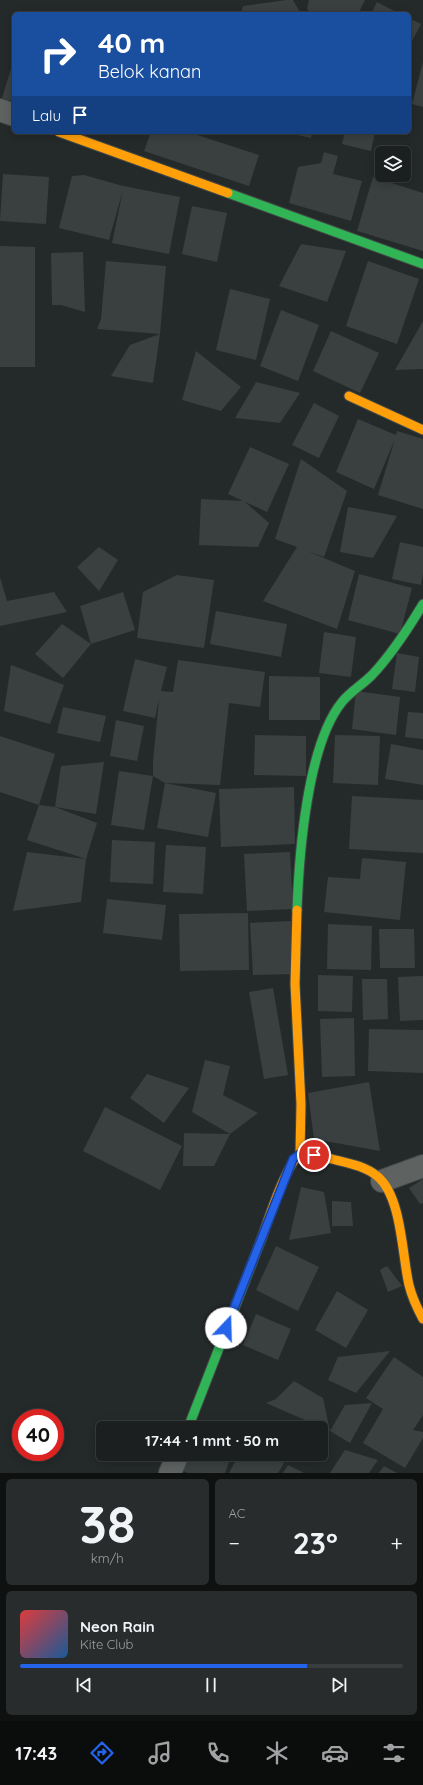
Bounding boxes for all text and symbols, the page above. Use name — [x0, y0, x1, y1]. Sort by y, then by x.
text: 40 m — [98, 25, 165, 60]
icon: right — [32, 28, 84, 80]
text: Belok kanan — [98, 60, 201, 83]
icon: arrive — [69, 104, 91, 126]
text: Lalu — [32, 106, 61, 125]
map controls — [375, 146, 411, 182]
button: layers — [375, 146, 411, 182]
pin — [297, 1138, 331, 1172]
icon: arrive — [303, 1144, 325, 1166]
position arrow — [205, 1307, 247, 1349]
speed limit sign: 40 — [12, 1409, 64, 1461]
text: 17:44 · 1 mnt · 50 m — [145, 1431, 279, 1450]
text: 38 — [79, 1491, 135, 1556]
text: AC — [229, 1505, 245, 1521]
text: 23° — [293, 1524, 338, 1562]
text: − — [229, 1529, 240, 1557]
text: + — [391, 1529, 403, 1557]
text: km/h — [91, 1550, 124, 1566]
text: Neon Rain — [80, 1617, 155, 1636]
text: Kite Club — [80, 1636, 133, 1652]
icon: previous — [73, 1674, 95, 1696]
icon: pause — [200, 1674, 222, 1696]
icon: next — [328, 1674, 350, 1696]
icon: directions — [88, 1739, 116, 1767]
icon: music — [146, 1739, 174, 1767]
icon: phone — [204, 1739, 232, 1767]
icon: climate — [263, 1739, 291, 1767]
icon: car — [321, 1739, 349, 1767]
icon: filters — [380, 1739, 408, 1767]
text: 17:43 — [15, 1742, 57, 1765]

